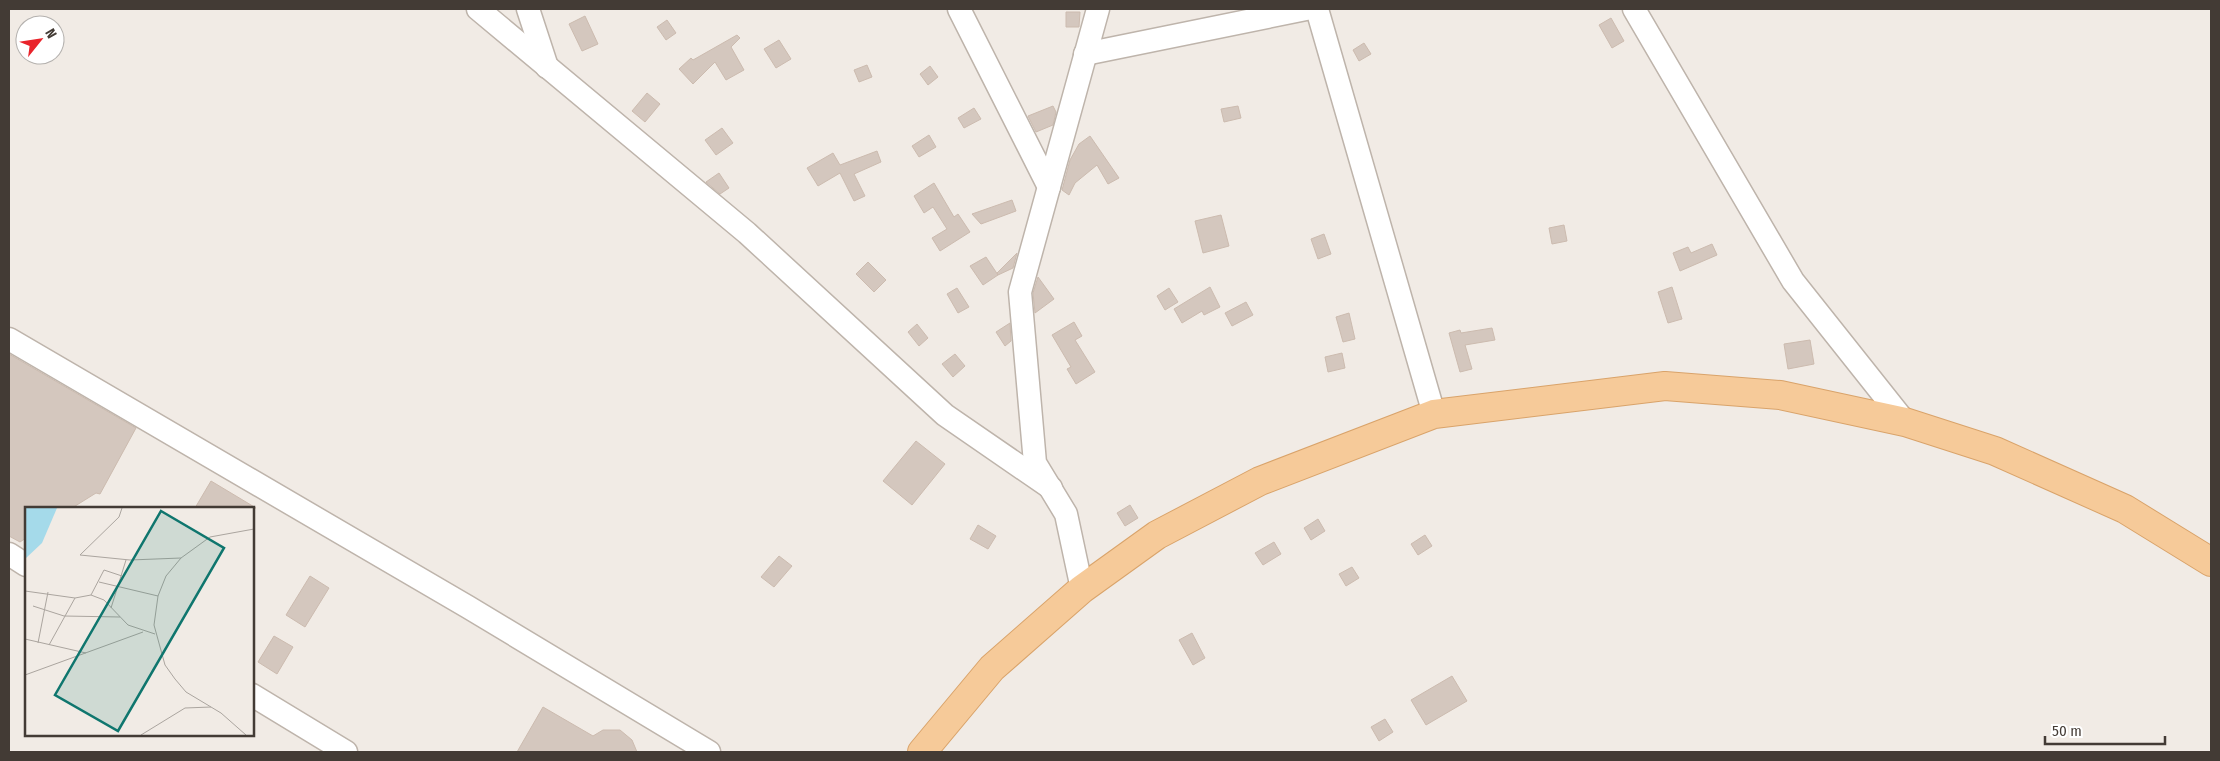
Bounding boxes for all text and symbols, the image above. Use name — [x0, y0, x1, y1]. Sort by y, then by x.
north arrow — [15, 15, 65, 65]
text: N — [41, 26, 60, 42]
inset map — [25, 507, 254, 736]
scale bar — [2045, 714, 2165, 746]
text: 50 m — [2052, 722, 2082, 740]

